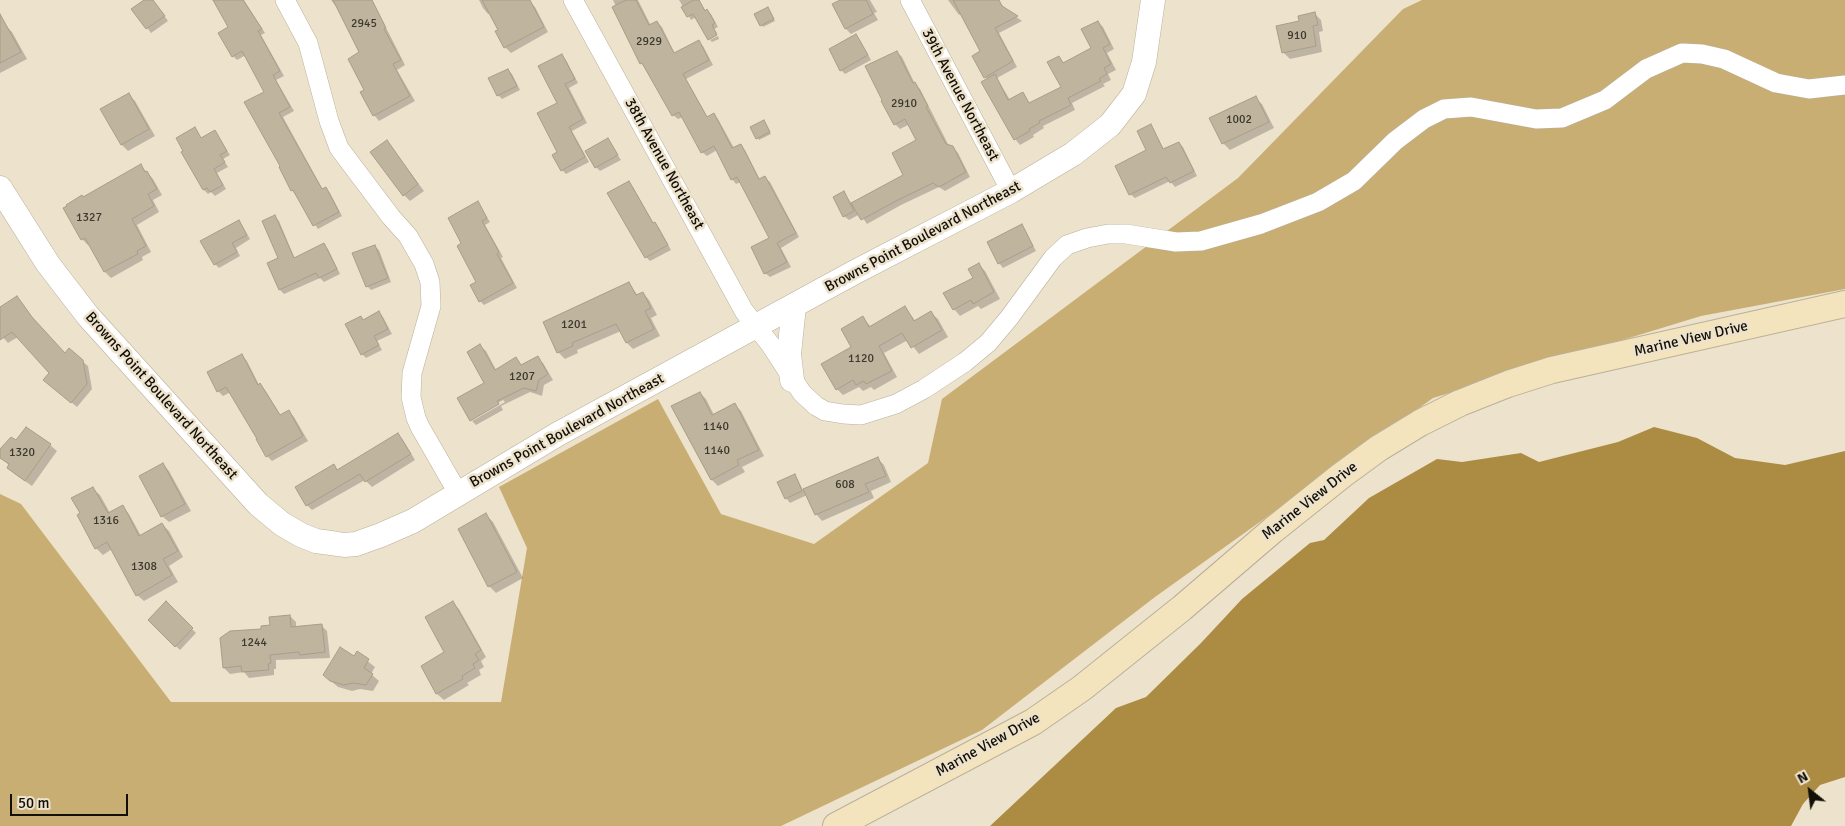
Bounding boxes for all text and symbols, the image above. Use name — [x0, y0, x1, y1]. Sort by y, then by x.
house number: 2945 — [351, 17, 377, 31]
street label: 39th Avenue Northeast — [917, 26, 1003, 164]
house number: 910 — [1287, 29, 1307, 43]
house number: 2929 — [636, 35, 662, 49]
street label: 38th Avenue Northeast — [620, 95, 708, 233]
house number: 2910 — [891, 97, 917, 111]
house number: 1002 — [1226, 113, 1252, 127]
street label: Browns Point Boulevard Northeast — [822, 178, 1024, 296]
house number: 1327 — [76, 211, 102, 225]
street label: Browns Point Boulevard Northeast — [81, 309, 241, 483]
street label: Marine View Drive — [1632, 317, 1750, 361]
house number: 1201 — [561, 318, 587, 332]
house number: 1120 — [848, 352, 874, 366]
street label: Browns Point Boulevard Northeast — [467, 370, 667, 492]
house number: 1207 — [509, 370, 535, 384]
house number: 1140 — [703, 420, 729, 434]
house number: 1140 — [704, 444, 730, 458]
house number: 1320 — [9, 446, 35, 460]
street label: Marine View Drive — [1259, 458, 1361, 544]
house number: 608 — [835, 478, 855, 492]
house number: 1316 — [93, 514, 119, 528]
house number: 1308 — [131, 560, 157, 574]
house number: 1244 — [241, 636, 267, 650]
street label: Marine View Drive — [933, 709, 1043, 781]
north arrow — [1785, 766, 1835, 816]
text: N — [1794, 768, 1811, 787]
scale bar — [12, 784, 130, 816]
text: 50 m — [18, 794, 49, 812]

